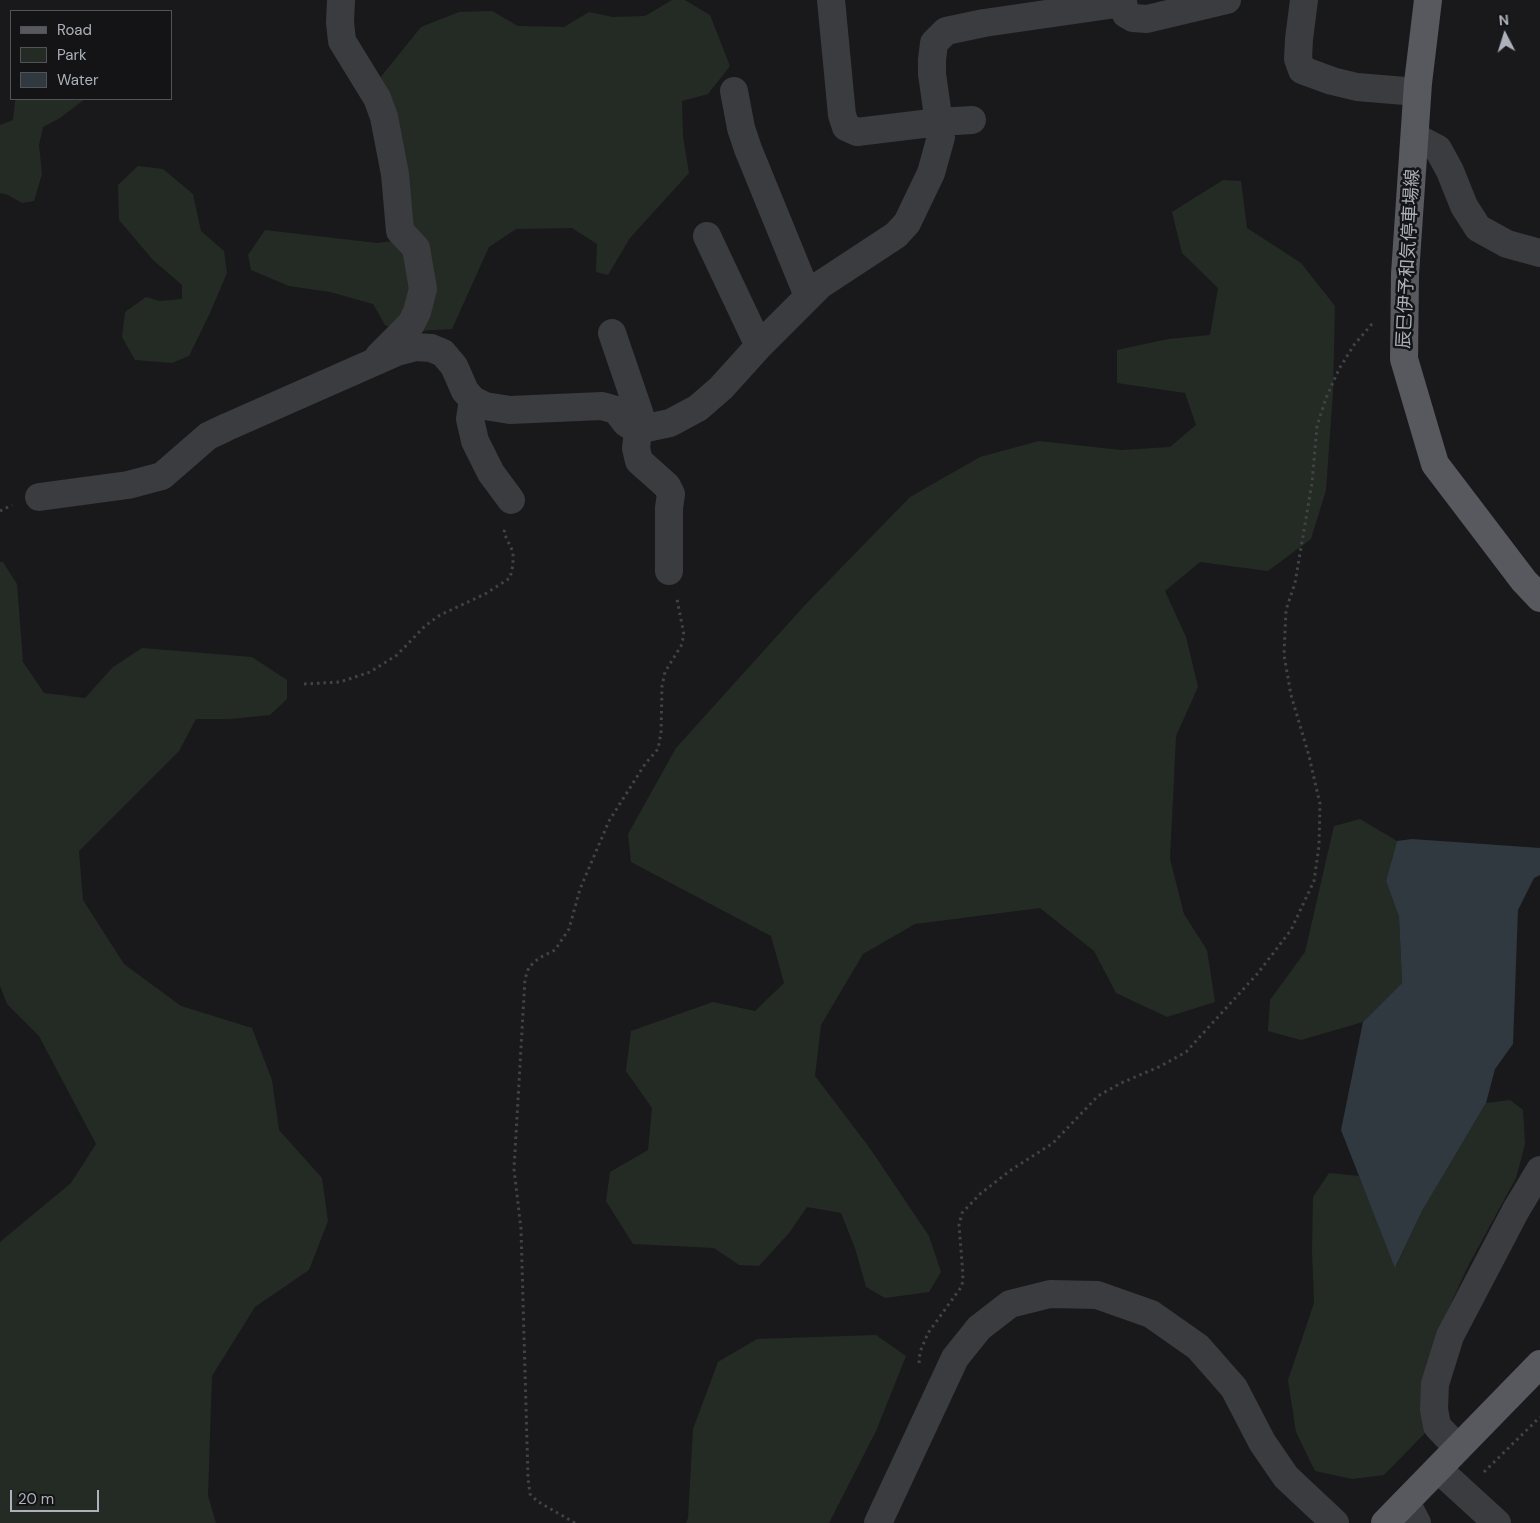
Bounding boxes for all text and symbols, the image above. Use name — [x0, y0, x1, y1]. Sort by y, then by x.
legend — [10, 10, 172, 100]
north arrow — [1480, 10, 1530, 60]
text: N — [1498, 11, 1510, 29]
text: Road — [57, 20, 92, 40]
text: Park — [57, 45, 87, 65]
text: Water — [57, 70, 98, 90]
street label: 辰巳伊予和気停車場線 — [1394, 169, 1424, 349]
scale bar — [12, 1480, 101, 1512]
text: 20 m — [18, 1489, 54, 1509]

